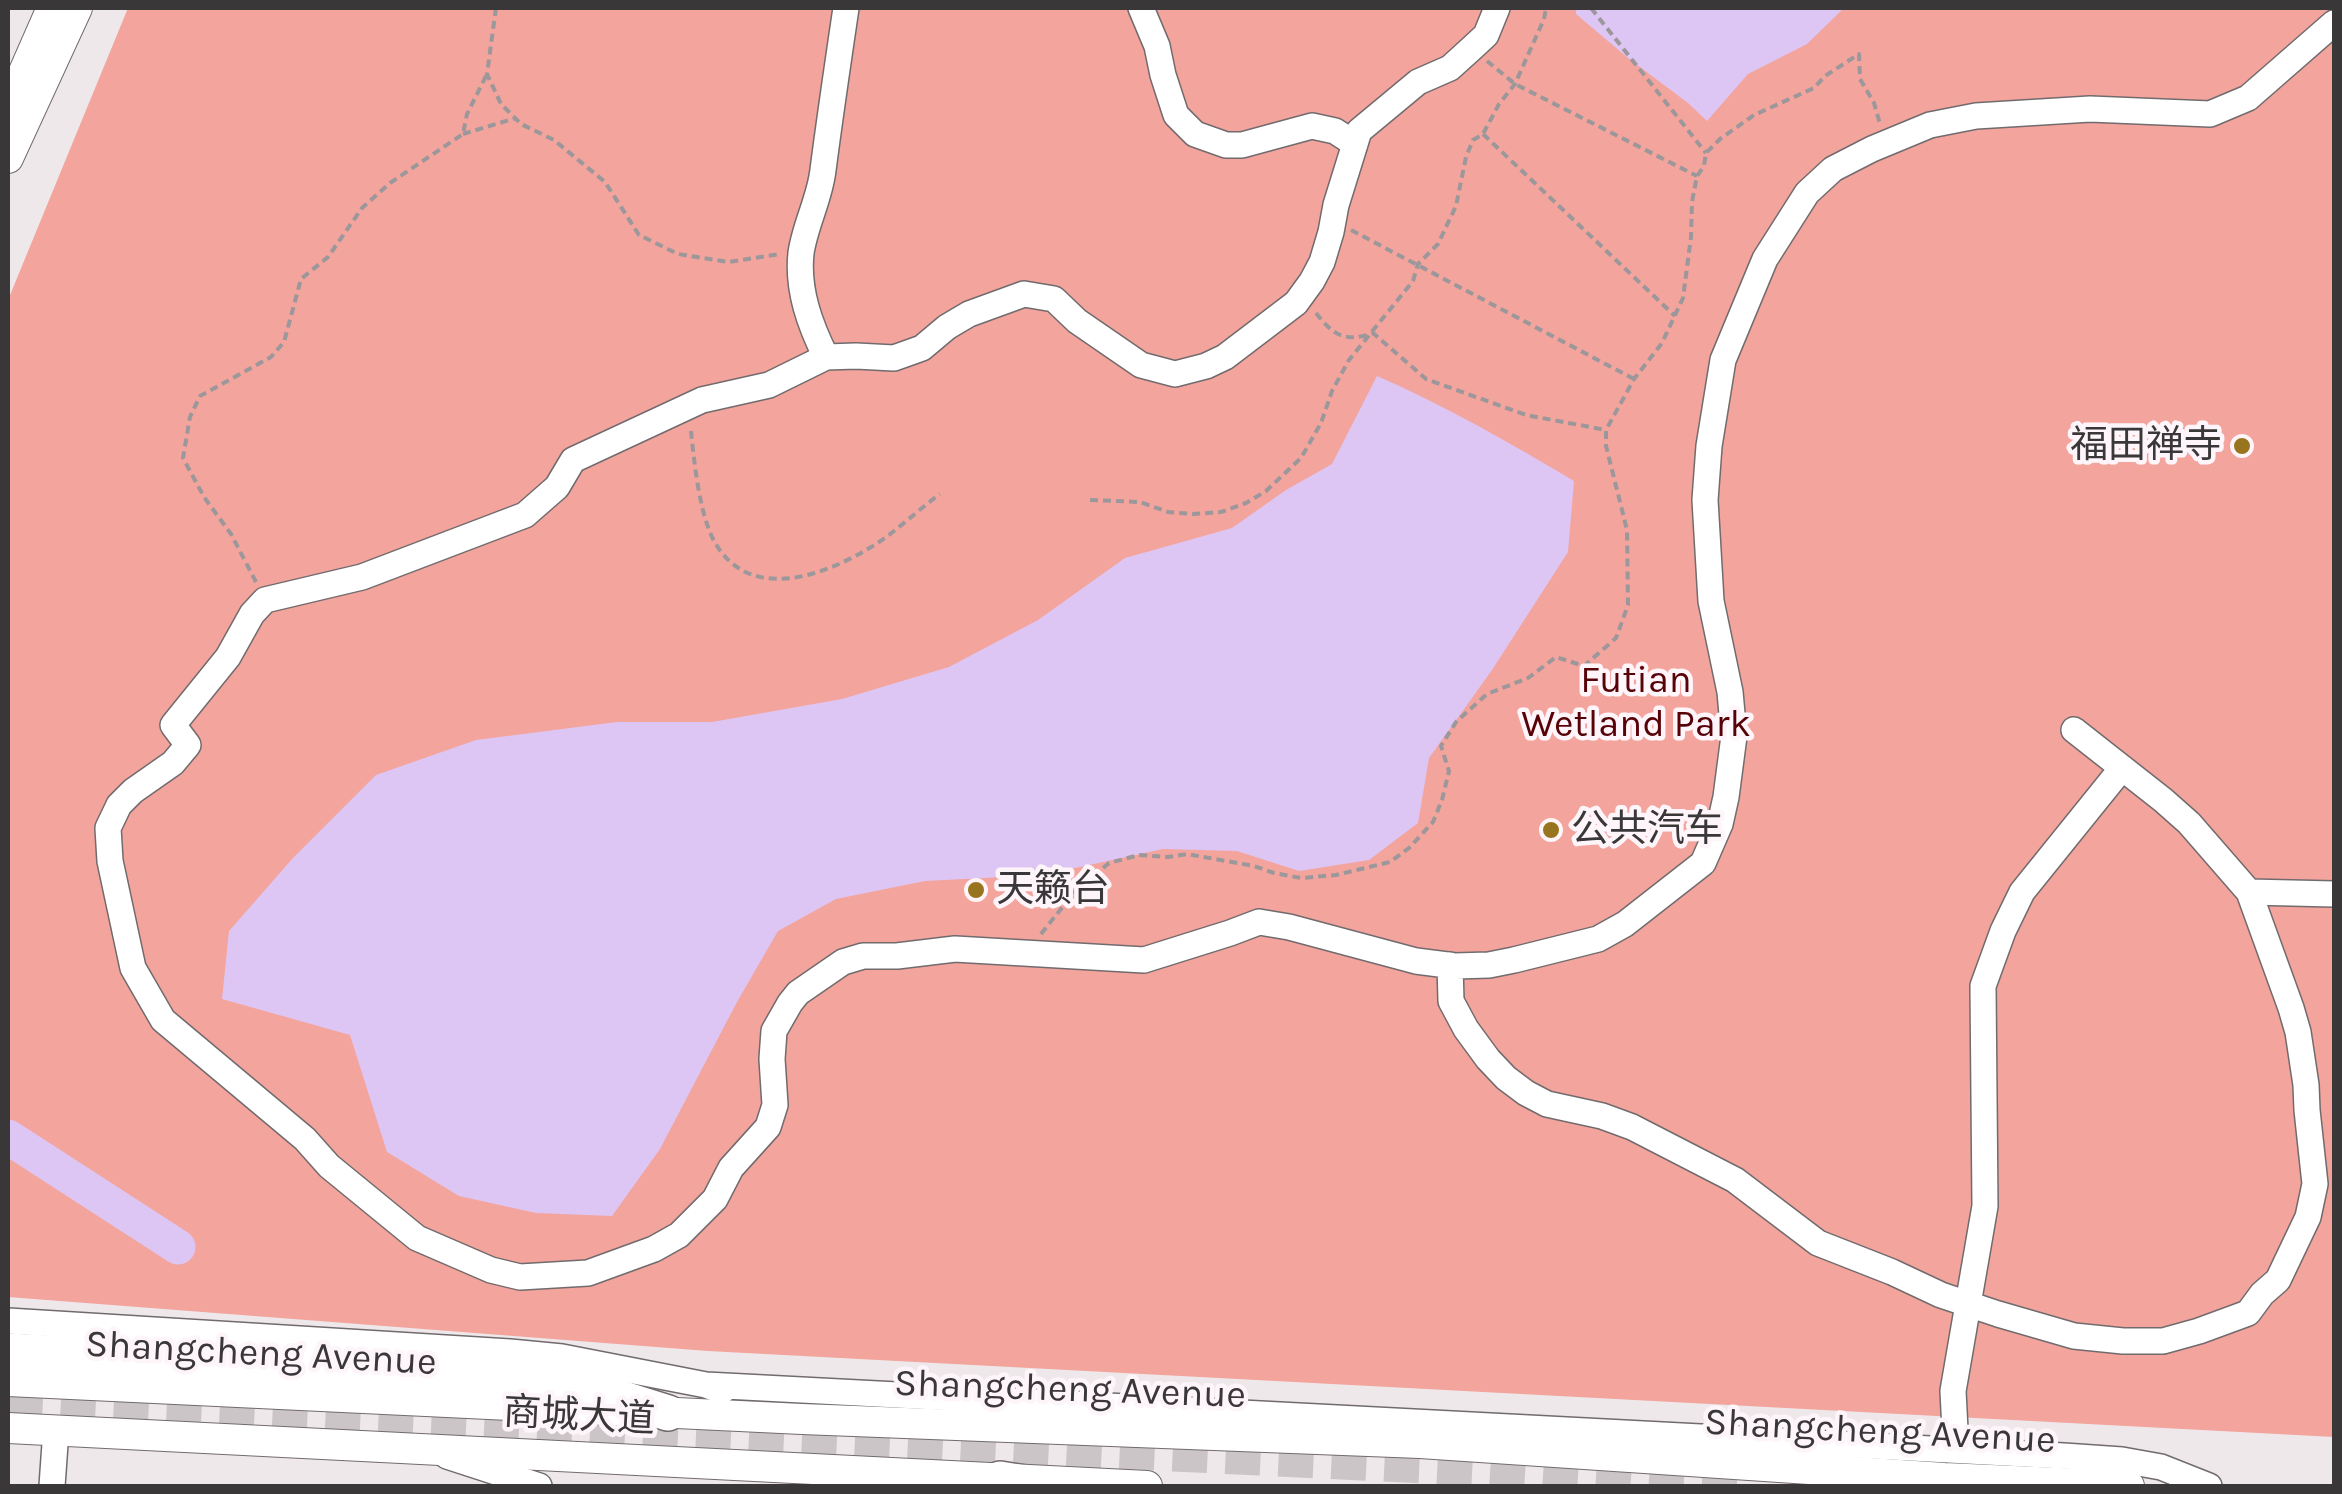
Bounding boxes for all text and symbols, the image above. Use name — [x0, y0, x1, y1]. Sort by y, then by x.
place label: 福田禅寺 — [2070, 423, 2222, 469]
marker: 福田禅寺 — [2231, 435, 2253, 457]
park label: Futian Wetland Park — [1521, 658, 1751, 748]
place label: 公共汽车 — [1571, 807, 1723, 853]
marker: 公共汽车 — [1540, 819, 1562, 841]
place label: 天籁台 — [996, 867, 1110, 913]
marker: 天籁台 — [965, 879, 987, 901]
street label: Shangcheng Avenue — [84, 1322, 438, 1386]
street label: Shangcheng Avenue — [893, 1361, 1247, 1419]
street label: 商城大道 — [502, 1390, 656, 1444]
street label: Shangcheng Avenue — [1703, 1400, 2057, 1464]

